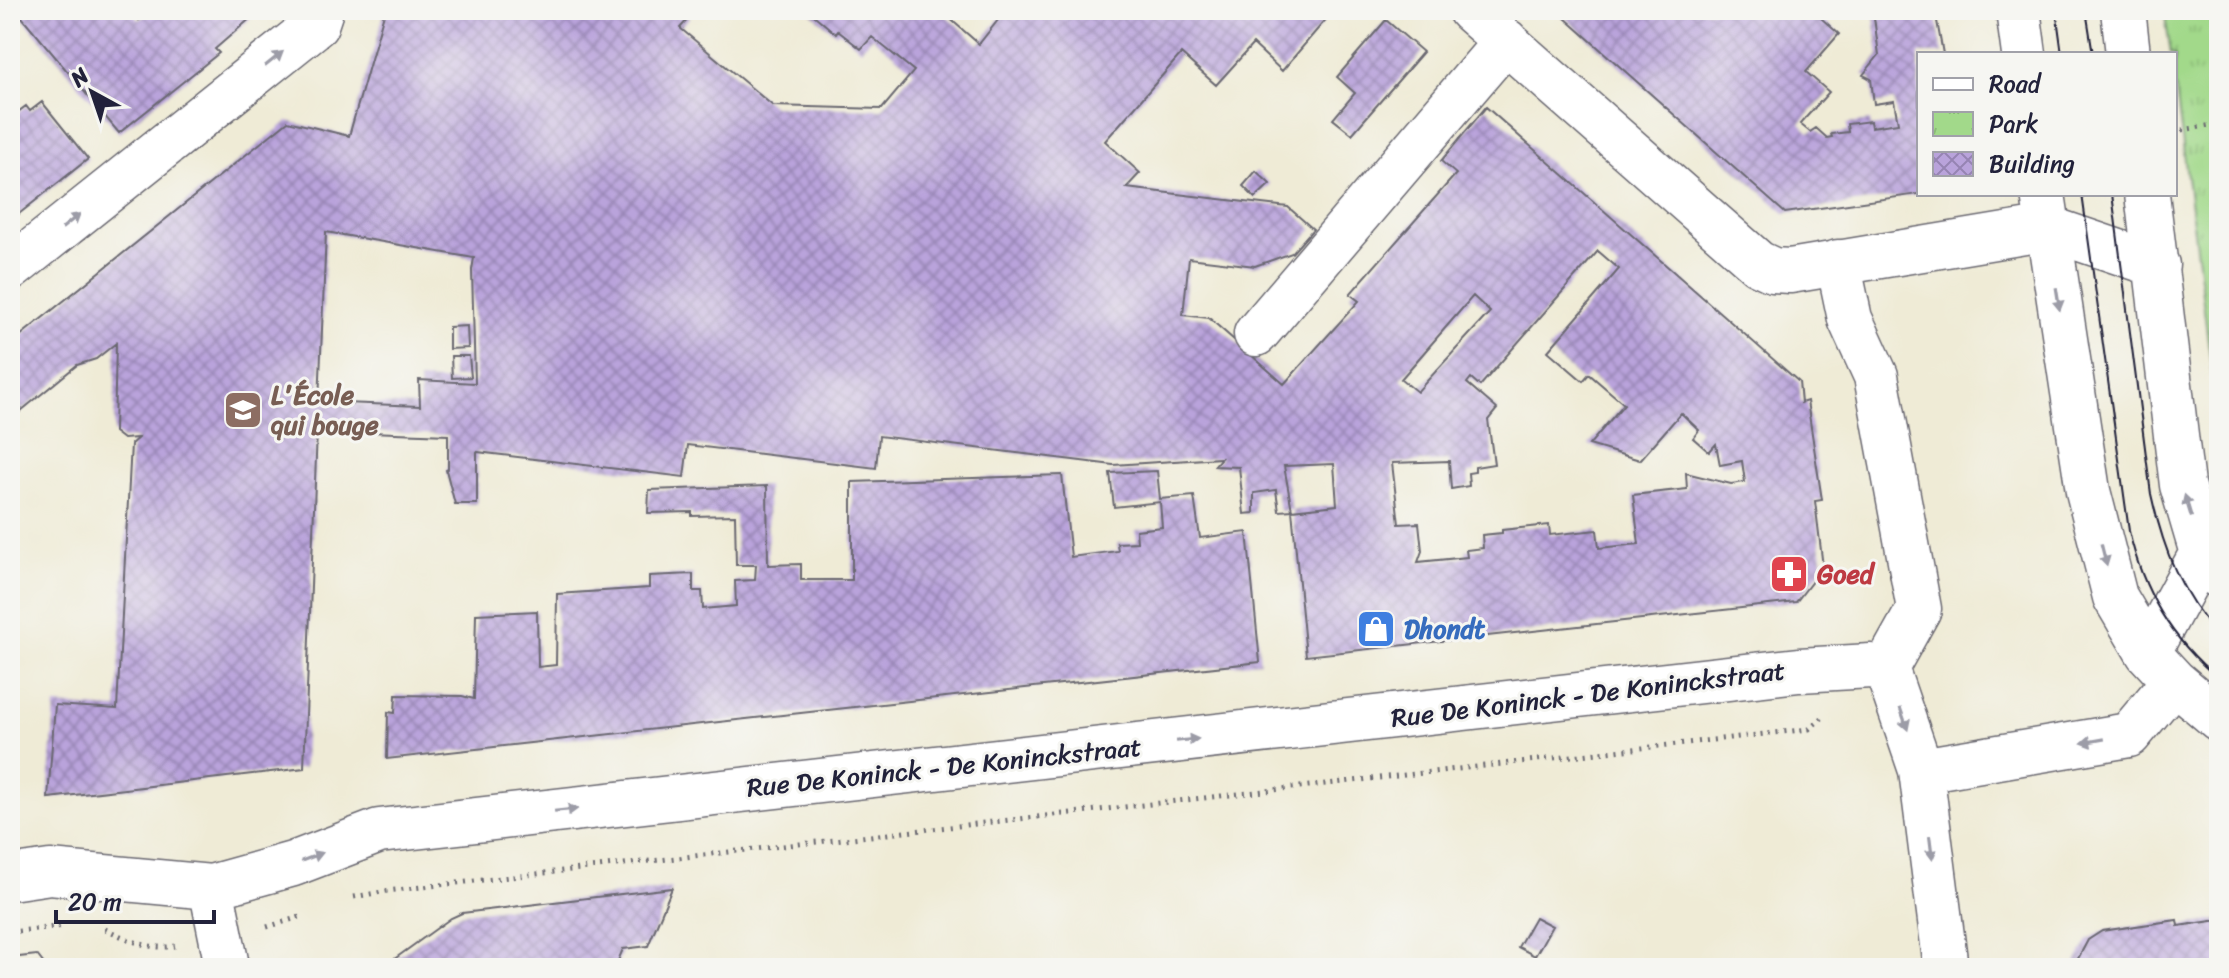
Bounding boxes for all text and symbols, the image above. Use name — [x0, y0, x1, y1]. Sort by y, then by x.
one-way arrow — [264, 51, 284, 68]
north arrow — [52, 52, 132, 132]
legend — [1917, 52, 2177, 196]
text: N — [60, 57, 98, 98]
text: Road — [1989, 63, 2043, 105]
text: Park — [1989, 103, 2038, 145]
text: Building — [1989, 143, 2075, 185]
one-way arrow — [61, 213, 81, 230]
one-way arrow — [2052, 287, 2065, 312]
place label: L'École qui bouge — [270, 372, 379, 448]
school or university icon: L'École qui bouge — [222, 389, 264, 431]
one-way arrow — [2181, 493, 2194, 517]
one-way arrow — [2098, 542, 2110, 567]
place label: Goed — [1817, 551, 1876, 597]
pharmacy icon: Goed — [1768, 553, 1810, 595]
place label: Dhondt — [1404, 606, 1486, 652]
shop icon: Dhondt — [1355, 608, 1397, 650]
street label: Rue De Koninck - De Koninckstraat — [1388, 647, 1788, 741]
one-way arrow — [1898, 707, 1910, 731]
street label: Rue De Koninck - De Koninckstraat — [744, 723, 1144, 811]
one-way arrow — [1174, 733, 1199, 746]
one-way arrow — [2081, 735, 2106, 747]
one-way arrow — [554, 803, 579, 816]
one-way arrow — [1925, 836, 1938, 861]
one-way arrow — [300, 850, 324, 863]
scale bar — [56, 874, 214, 924]
text: 20 m — [68, 881, 122, 923]

